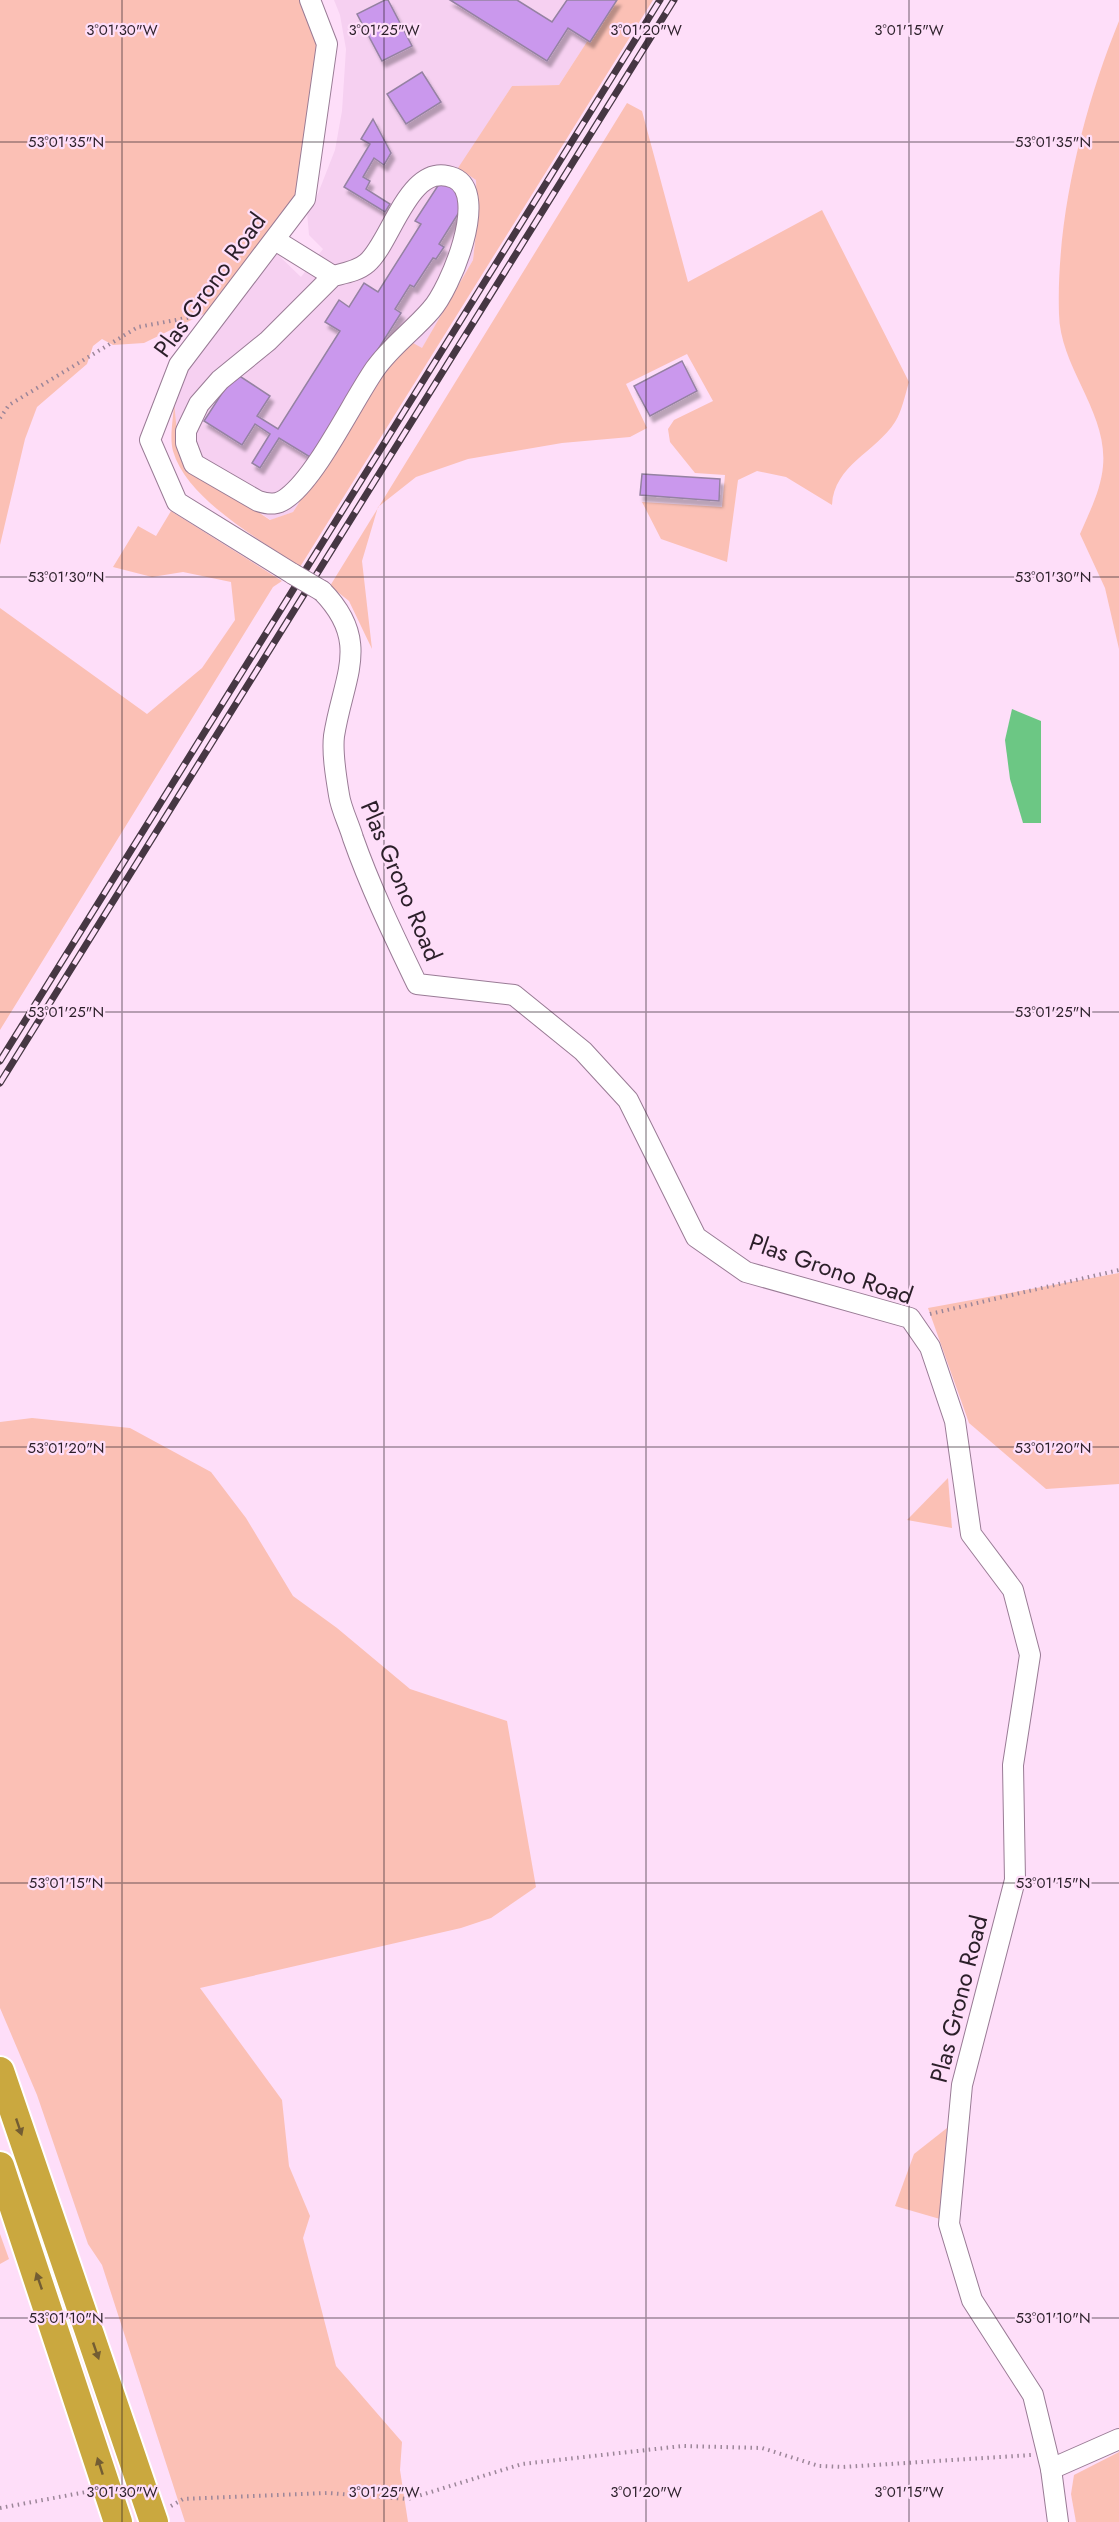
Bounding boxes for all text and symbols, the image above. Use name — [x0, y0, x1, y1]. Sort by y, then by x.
text: 3°01'30"W — [86, 19, 158, 41]
text: 3°01'25"W — [348, 19, 420, 41]
text: 3°01'20"W — [610, 19, 682, 41]
text: 3°01'15"W — [874, 19, 944, 41]
text: 53°01'35"N — [28, 131, 104, 153]
text: 53°01'35"N — [1015, 131, 1091, 153]
street label: Plas Grono Road — [145, 205, 274, 364]
text: 53°01'30"N — [28, 566, 104, 588]
text: 53°01'30"N — [1015, 566, 1091, 588]
street label: Plas Grono Road — [352, 795, 451, 967]
text: 53°01'25"N — [28, 1001, 104, 1023]
text: 53°01'25"N — [1015, 1001, 1091, 1023]
street label: Plas Grono Road — [744, 1224, 918, 1313]
text: 53°01'20"N — [28, 1437, 104, 1459]
text: 53°01'20"N — [1015, 1437, 1091, 1459]
text: 53°01'15"N — [29, 1872, 103, 1894]
text: 53°01'15"N — [1016, 1872, 1090, 1894]
street label: Plas Grono Road — [921, 1912, 996, 2086]
one-way arrow — [15, 2118, 24, 2136]
one-way arrow — [34, 2272, 43, 2290]
text: 53°01'10"N — [28, 2307, 104, 2329]
text: 53°01'10"N — [1015, 2307, 1091, 2329]
one-way arrow — [92, 2342, 101, 2360]
one-way arrow — [94, 2457, 104, 2475]
text: 3°01'30"W — [86, 2481, 158, 2503]
text: 3°01'25"W — [348, 2481, 420, 2503]
text: 3°01'20"W — [610, 2481, 682, 2503]
text: 3°01'15"W — [874, 2481, 944, 2503]

